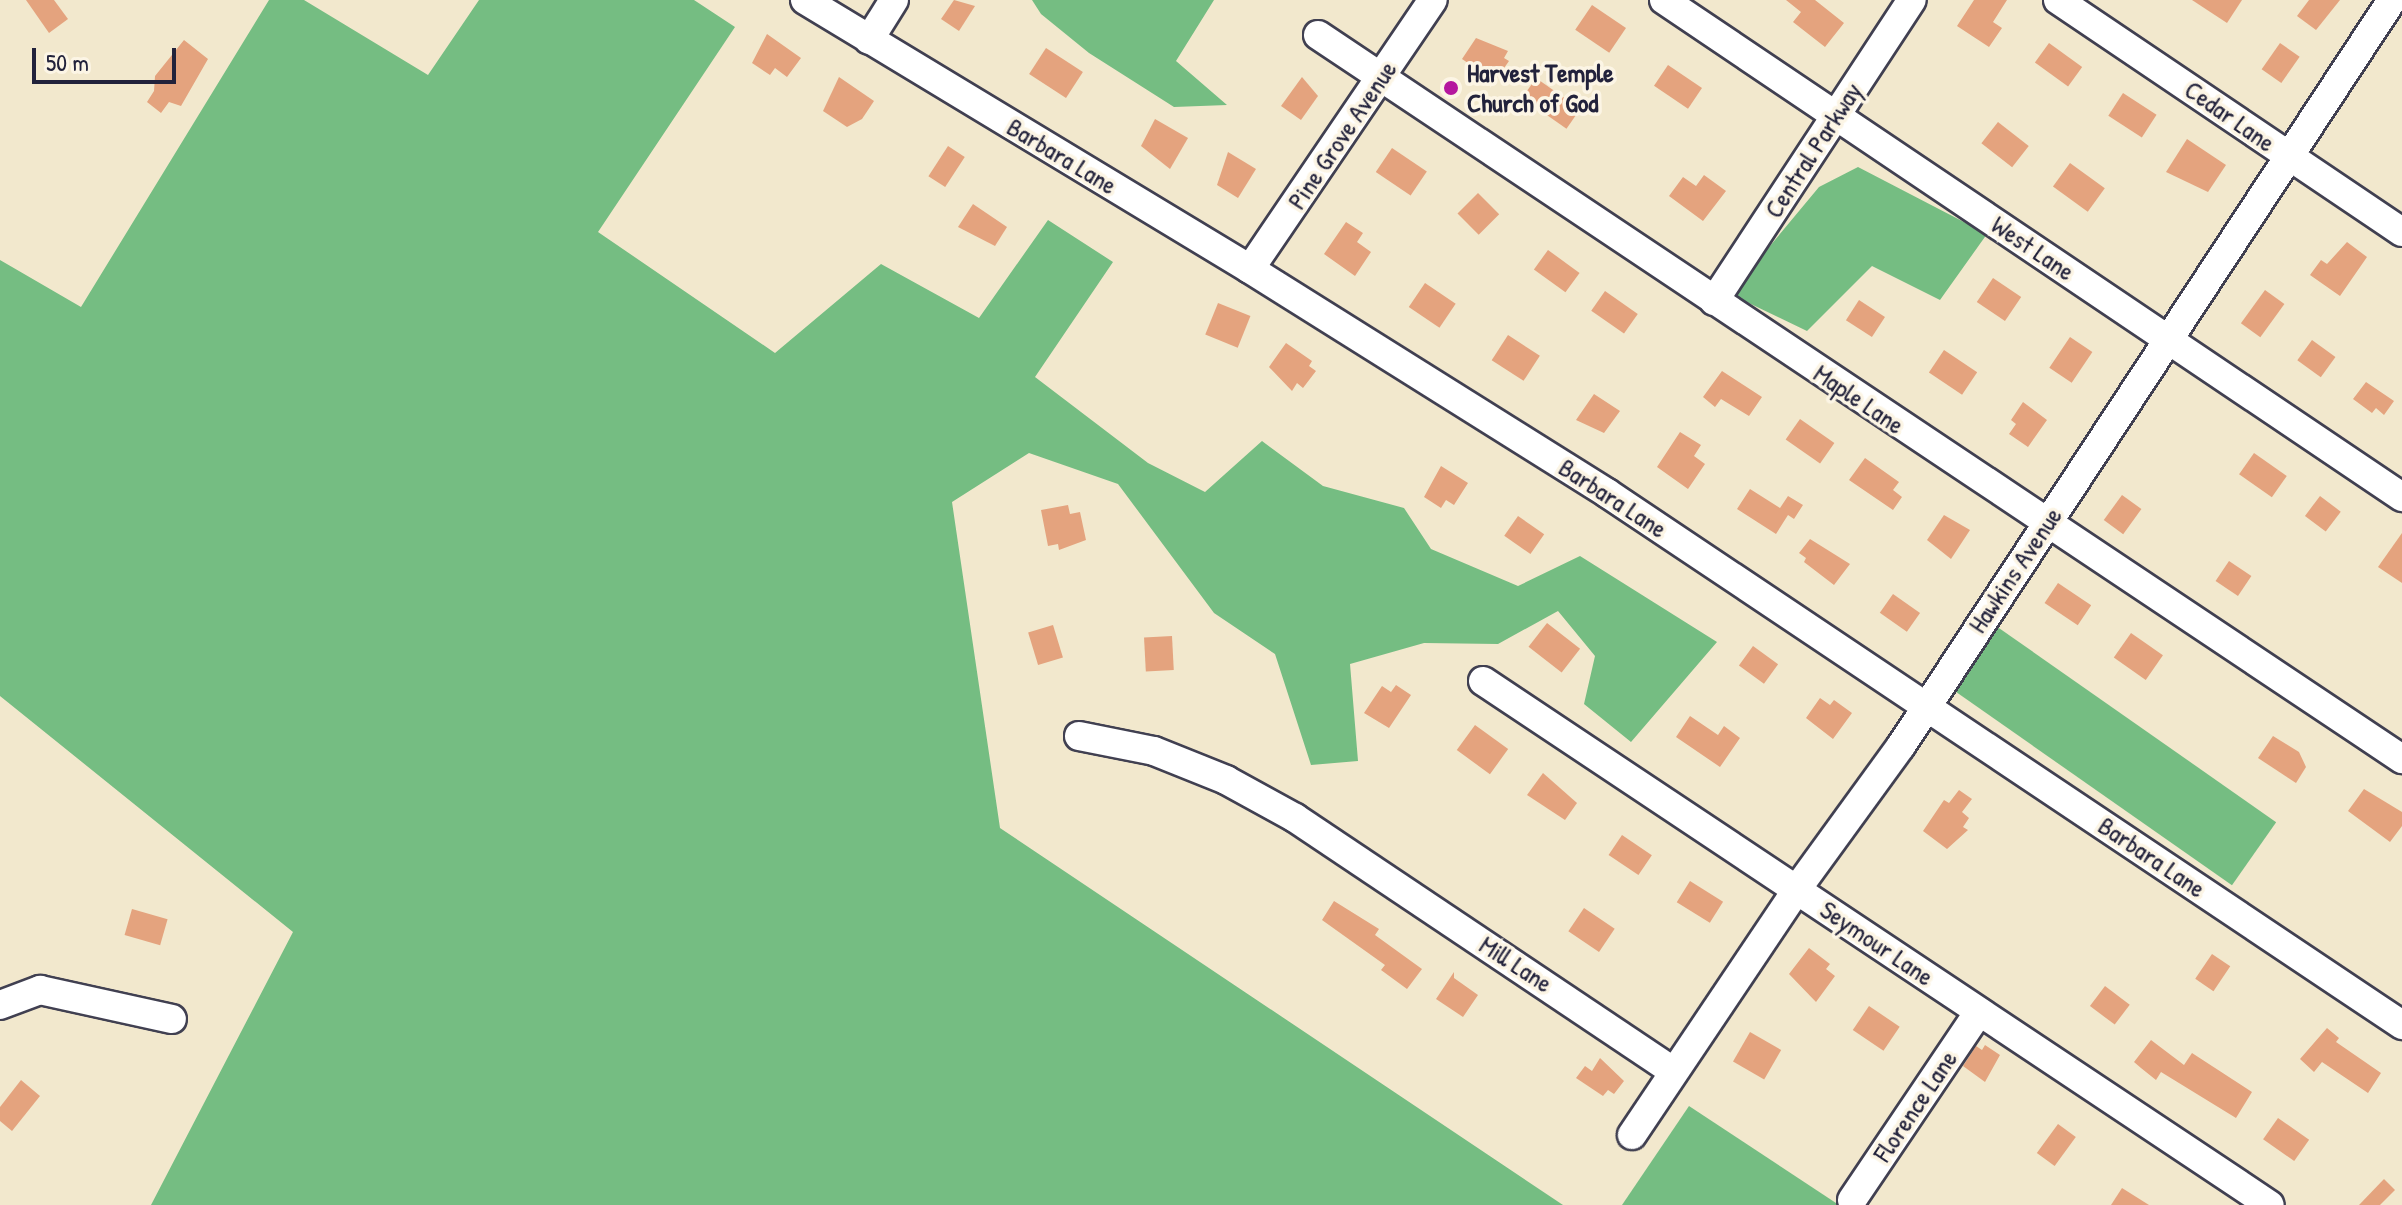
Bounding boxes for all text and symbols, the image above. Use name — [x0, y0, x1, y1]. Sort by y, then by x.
scale bar — [36, 32, 180, 82]
text: 50 m — [46, 46, 89, 78]
street label: Pine Grove Avenue — [1281, 55, 1403, 215]
place label: Harvest Temple Church of God — [1467, 57, 1614, 118]
street label: Cedar Lane — [2179, 74, 2281, 158]
street label: Central Parkway — [1758, 76, 1868, 224]
marker: Harvest Temple Church of God — [1442, 79, 1460, 97]
street label: Barbara Lane — [1001, 111, 1123, 201]
street label: West Lane — [1986, 209, 2080, 287]
street label: Maple Lane — [1808, 358, 1910, 440]
street label: Barbara Lane — [1553, 452, 1673, 544]
street label: Hawkins Avenue — [1962, 501, 2068, 639]
street label: Barbara Lane — [2093, 810, 2211, 904]
street label: Seymour Lane — [1814, 894, 1940, 992]
street label: Mill Lane — [1474, 929, 1558, 999]
street label: Florence Lane — [1866, 1044, 1964, 1168]

